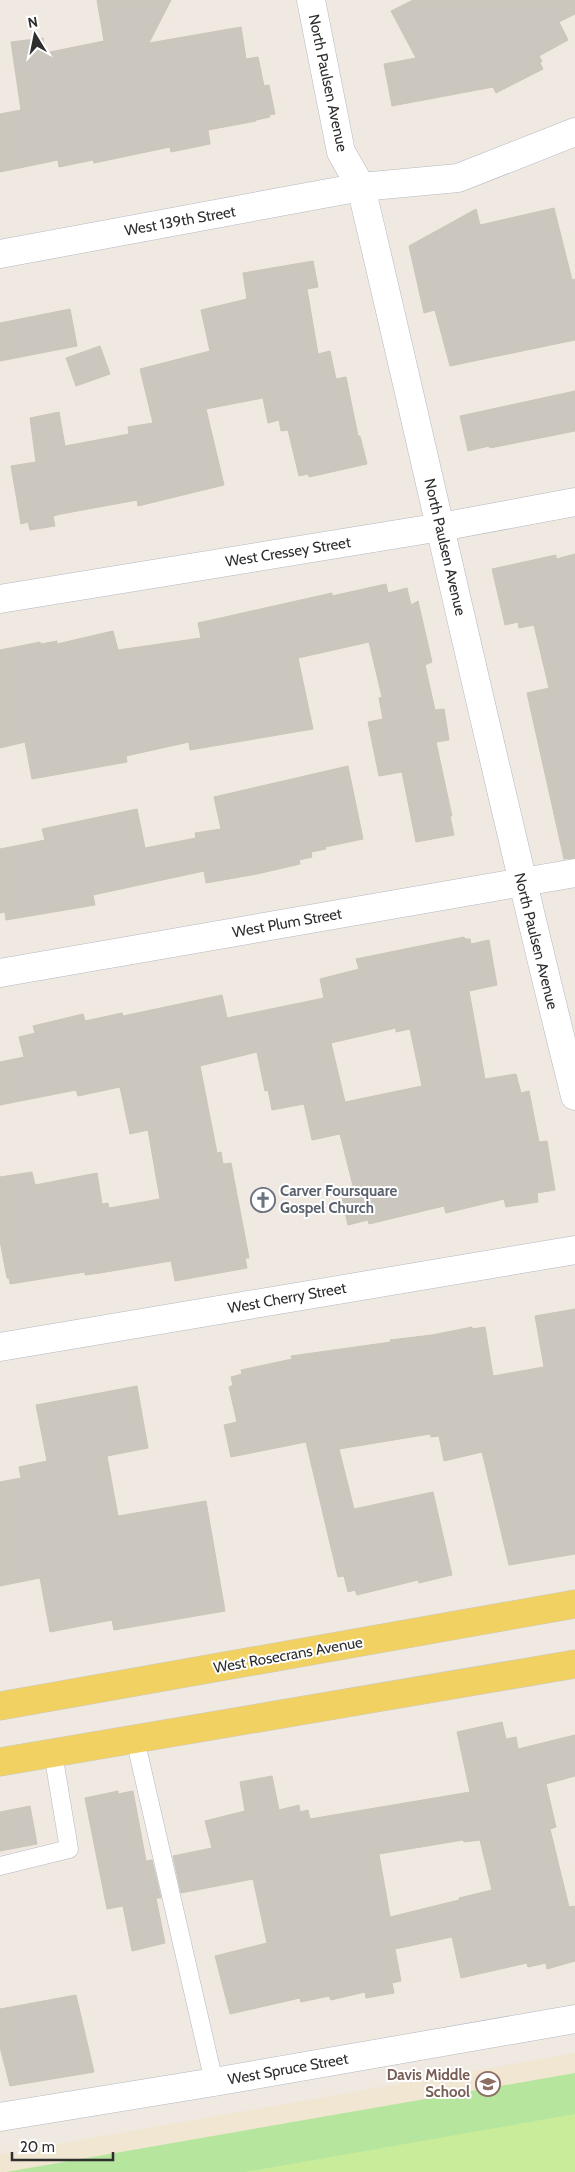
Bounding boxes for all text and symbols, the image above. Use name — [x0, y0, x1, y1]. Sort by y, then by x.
north arrow — [10, 10, 60, 60]
text: N — [26, 12, 39, 32]
street label: North Paulsen Avenue — [305, 13, 351, 154]
street label: West 139th Street — [123, 202, 237, 240]
street label: North Paulsen Avenue — [420, 477, 470, 618]
street label: West Cressey Street — [224, 533, 352, 571]
street label: North Paulsen Avenue — [510, 871, 562, 1011]
street label: West Plum Street — [231, 905, 343, 941]
place label: Carver Foursquare Gospel Church — [280, 1182, 398, 1217]
church icon: Carver Foursquare Gospel Church — [250, 1187, 276, 1213]
street label: West Cherry Street — [226, 1279, 348, 1317]
street label: West Rosecrans Avenue — [212, 1633, 364, 1677]
street label: West Spruce Street — [226, 2050, 350, 2088]
place label: Davis Middle School — [387, 2066, 470, 2101]
school or university icon: Davis Middle School — [475, 2071, 501, 2097]
scale bar — [12, 2130, 114, 2162]
text: 20 m — [20, 2138, 55, 2156]

